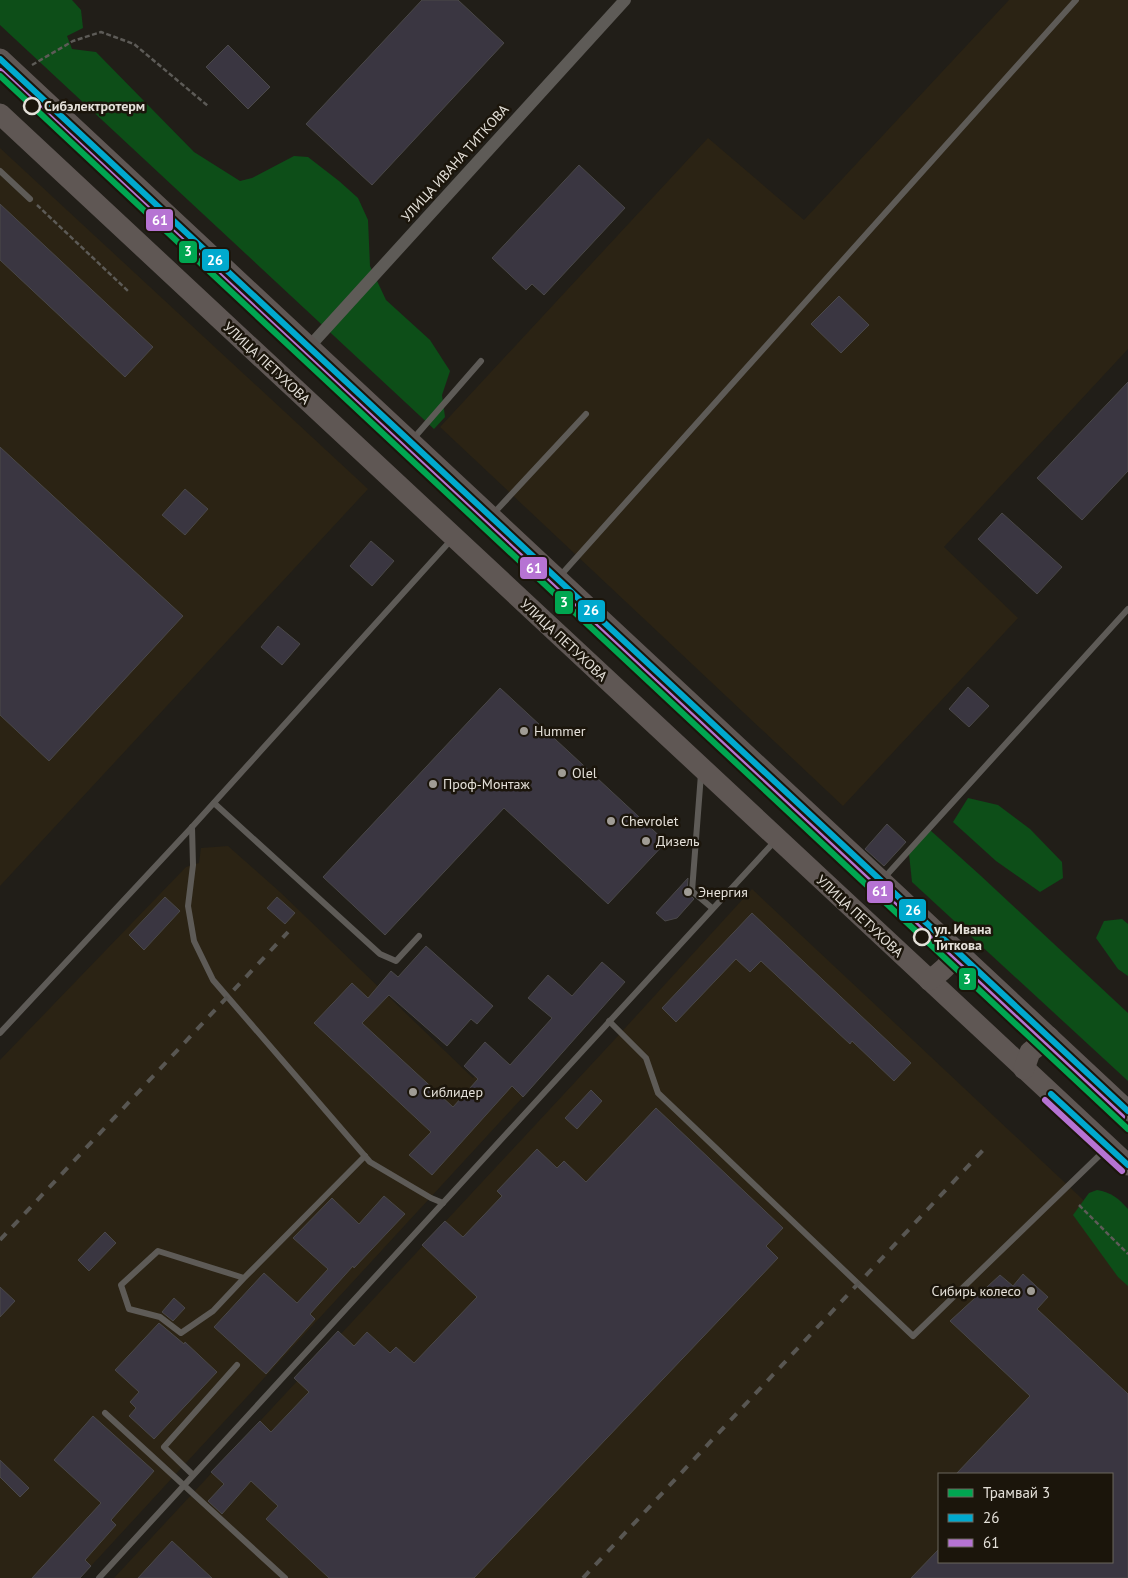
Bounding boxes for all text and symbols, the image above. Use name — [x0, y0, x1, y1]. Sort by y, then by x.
marker: Сибэлектротерм — [23, 97, 41, 115]
place label: Сибэлектротерм — [44, 97, 145, 115]
street label: УЛИЦА ИВАНА ТИТКОВА — [397, 100, 513, 226]
line badge: 61 — [145, 208, 174, 232]
text: 61 — [152, 211, 168, 229]
line badge: 3 — [178, 240, 198, 264]
text: 3 — [184, 242, 192, 260]
line badge: 26 — [201, 248, 230, 272]
text: 26 — [207, 251, 223, 269]
street label: УЛИЦА ПЕТУХОВА — [220, 318, 315, 409]
line badge: 61 — [519, 556, 548, 580]
text: 61 — [526, 559, 542, 577]
line badge: 3 — [554, 590, 574, 615]
text: 3 — [560, 593, 568, 611]
street label: УЛИЦА ПЕТУХОВА — [517, 595, 612, 686]
line badge: 26 — [577, 599, 606, 623]
text: 26 — [583, 601, 599, 619]
place label: Hummer — [534, 722, 586, 740]
marker: Hummer — [518, 725, 530, 737]
place label: Olel — [572, 764, 597, 782]
marker: Olel — [556, 767, 568, 779]
place label: Проф-Монтаж — [443, 775, 531, 793]
marker: Проф-Монтаж — [427, 778, 439, 790]
place label: Chevrolet — [621, 812, 679, 830]
marker: Chevrolet — [605, 815, 617, 827]
place label: Дизель — [656, 832, 700, 850]
marker: Дизель — [640, 835, 652, 847]
street label: УЛИЦА ПЕТУХОВА — [813, 871, 908, 962]
line badge: 61 — [866, 880, 894, 904]
text: 61 — [872, 882, 888, 900]
place label: Энергия — [698, 883, 748, 901]
marker: Энергия — [682, 886, 694, 898]
line badge: 26 — [898, 898, 927, 922]
text: 26 — [905, 901, 921, 919]
place label: ул. Ивана Титкова — [933, 920, 991, 954]
marker: ул. Ивана Титкова — [913, 928, 931, 946]
line badge: 3 — [958, 967, 977, 991]
text: 3 — [963, 970, 971, 988]
place label: Сиблидер — [423, 1083, 483, 1101]
marker: Сиблидер — [407, 1086, 419, 1098]
place label: Сибирь колесо — [931, 1282, 1021, 1300]
marker: Сибирь колесо — [1025, 1285, 1037, 1297]
legend — [938, 1473, 1113, 1563]
text: Трамвай 3 — [983, 1483, 1050, 1502]
text: 26 — [983, 1508, 999, 1527]
text: 61 — [983, 1533, 999, 1552]

